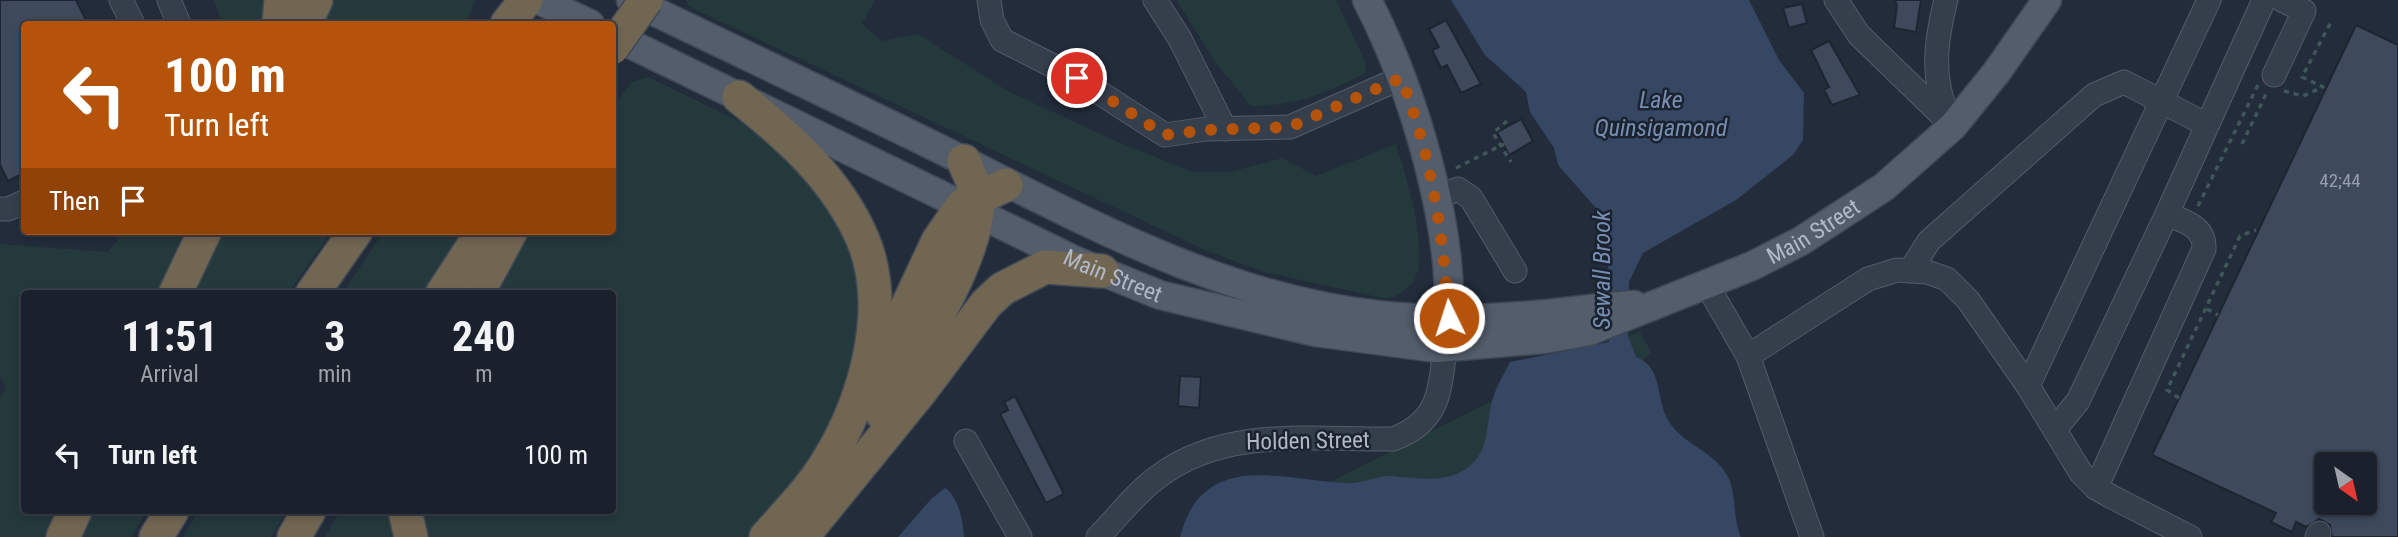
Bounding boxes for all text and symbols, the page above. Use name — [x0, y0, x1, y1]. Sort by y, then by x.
text: 100 m — [164, 47, 286, 104]
pin — [1047, 48, 1107, 108]
icon: left — [49, 49, 140, 140]
icon: arrive — [1058, 59, 1096, 97]
water label: Lake Quinsigamond — [1595, 86, 1728, 142]
text: Turn left — [164, 106, 269, 144]
house number: 42;44 — [2319, 169, 2361, 192]
icon: arrive — [114, 182, 152, 220]
text: Then — [49, 186, 100, 216]
street label: Main Street — [1762, 193, 1865, 270]
water label: Sewall Brook — [1588, 210, 1616, 329]
street label: Main Street — [1059, 244, 1166, 308]
position arrow — [1412, 281, 1486, 355]
text: 11:51 — [121, 312, 218, 361]
text: 3 — [324, 312, 345, 361]
text: 240 — [452, 312, 516, 361]
text: Arrival — [140, 361, 199, 388]
text: min — [318, 361, 352, 388]
text: m — [475, 361, 492, 388]
street label: Holden Street — [1246, 426, 1370, 456]
icon: left — [49, 436, 87, 474]
text: Turn left — [108, 440, 197, 470]
text: 100 m — [524, 440, 588, 470]
north arrow — [2314, 452, 2376, 514]
map controls — [2314, 452, 2377, 515]

